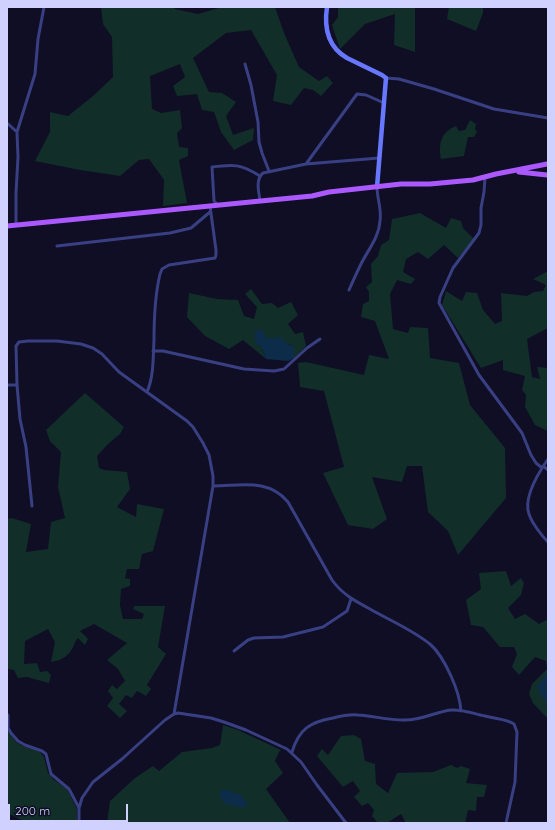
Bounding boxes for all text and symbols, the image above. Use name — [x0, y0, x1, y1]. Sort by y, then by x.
scale bar — [10, 796, 130, 822]
text: 200 m — [15, 803, 50, 818]

